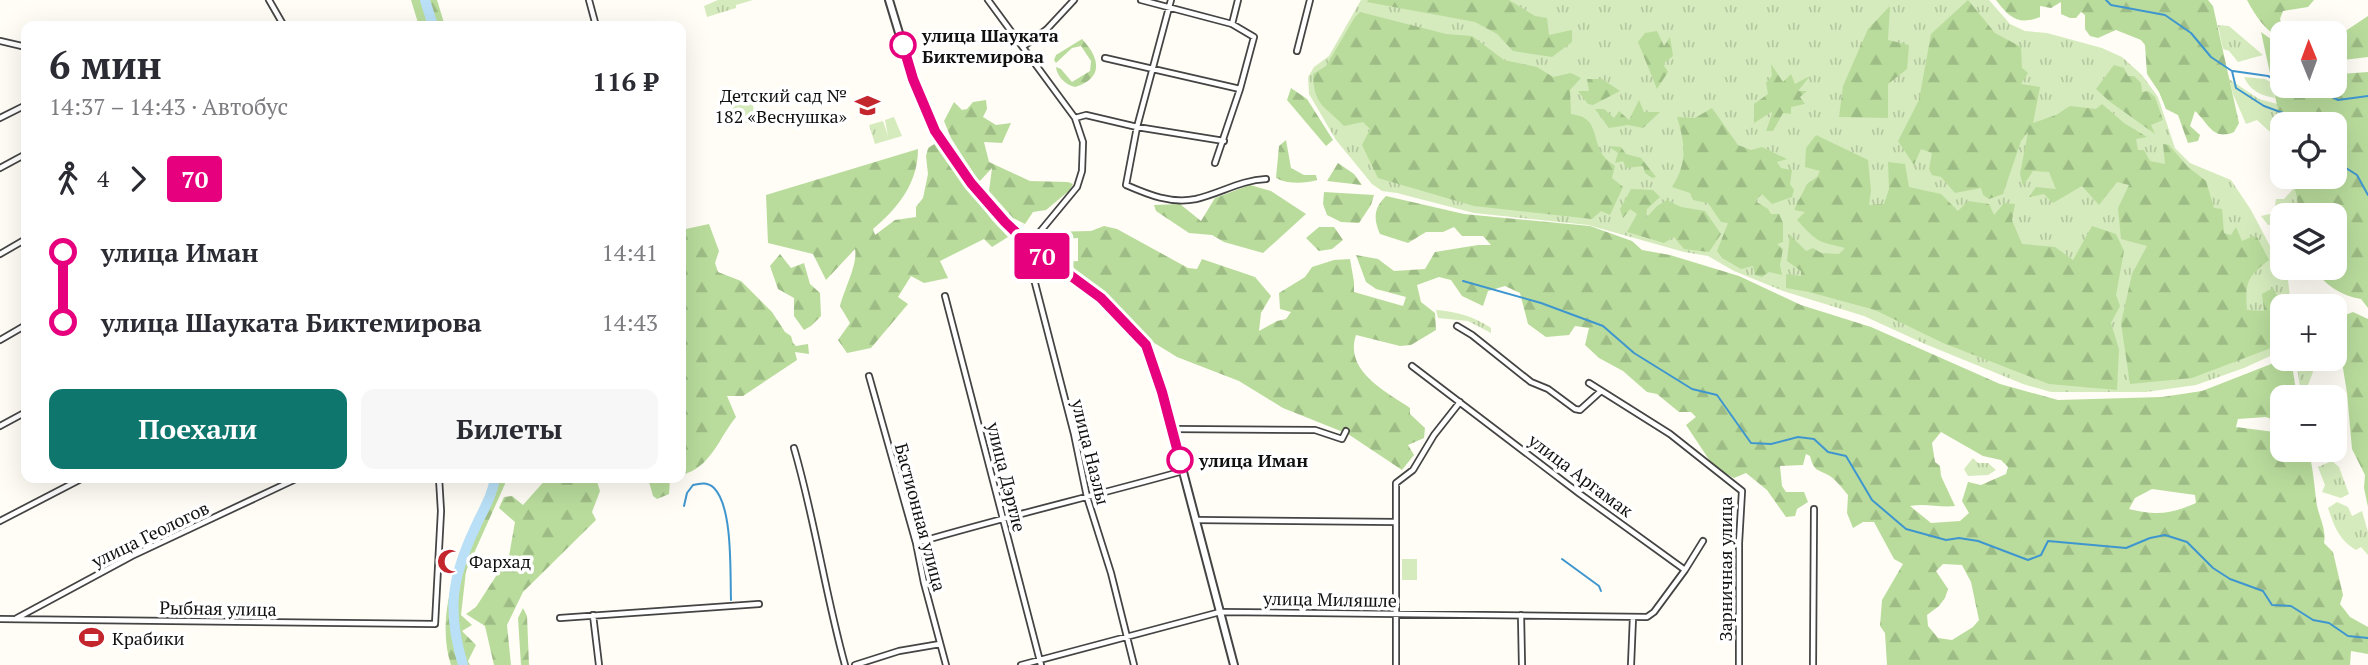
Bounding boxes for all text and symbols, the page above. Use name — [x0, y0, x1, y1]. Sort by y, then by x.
north arrow — [2270, 21, 2347, 98]
map controls — [2270, 21, 2347, 462]
place label: улица Шауката Биктемирова — [921, 23, 1059, 68]
marker: улица Шауката Биктемирова — [890, 32, 916, 58]
text: 6 мин — [49, 40, 162, 90]
text: 116 ₽ — [592, 64, 658, 98]
place label: Детский сад № 182 «Веснушка» — [714, 83, 848, 128]
text: 14:37 – 14:43 · Автобус — [49, 91, 288, 122]
school or university icon: Детский сад № 182 «Веснушка» — [853, 91, 881, 119]
button: locate — [2270, 112, 2347, 189]
icon: walk — [49, 160, 87, 198]
icon: forward — [119, 160, 157, 198]
text: 4 — [97, 163, 109, 194]
text: 70 — [181, 163, 208, 195]
button: layers — [2270, 203, 2347, 280]
line badge: 70 — [1010, 233, 1074, 279]
text: улица Иман — [101, 235, 259, 269]
text: 14:41 — [601, 237, 658, 268]
text: 70 — [1028, 240, 1056, 272]
button: + — [2270, 294, 2347, 371]
text: улица Шауката Биктемирова — [101, 305, 482, 339]
text: 14:43 — [601, 307, 658, 338]
button: − — [2270, 385, 2347, 462]
button: Поехали — [49, 389, 347, 469]
button: Билеты — [361, 389, 658, 469]
street label: улица Назлы — [1066, 396, 1116, 507]
street label: улица Дэртле — [982, 419, 1032, 534]
street label: улица Аргамак — [1523, 427, 1638, 522]
street label: Бастионная улица — [890, 440, 952, 594]
marker: улица Иман — [1167, 447, 1193, 473]
place label: улица Иман — [1198, 448, 1308, 472]
street label: улица Геологов — [86, 495, 213, 573]
street label: Зарничная улица — [1713, 497, 1737, 641]
mosque icon: Фархад — [435, 547, 463, 575]
place label: Фархад — [469, 549, 531, 573]
street label: улица Миляшле — [1262, 586, 1397, 612]
street label: Рыбная улица — [159, 595, 277, 621]
sports icon: Крабики — [78, 624, 106, 652]
place label: Крабики — [112, 626, 184, 650]

